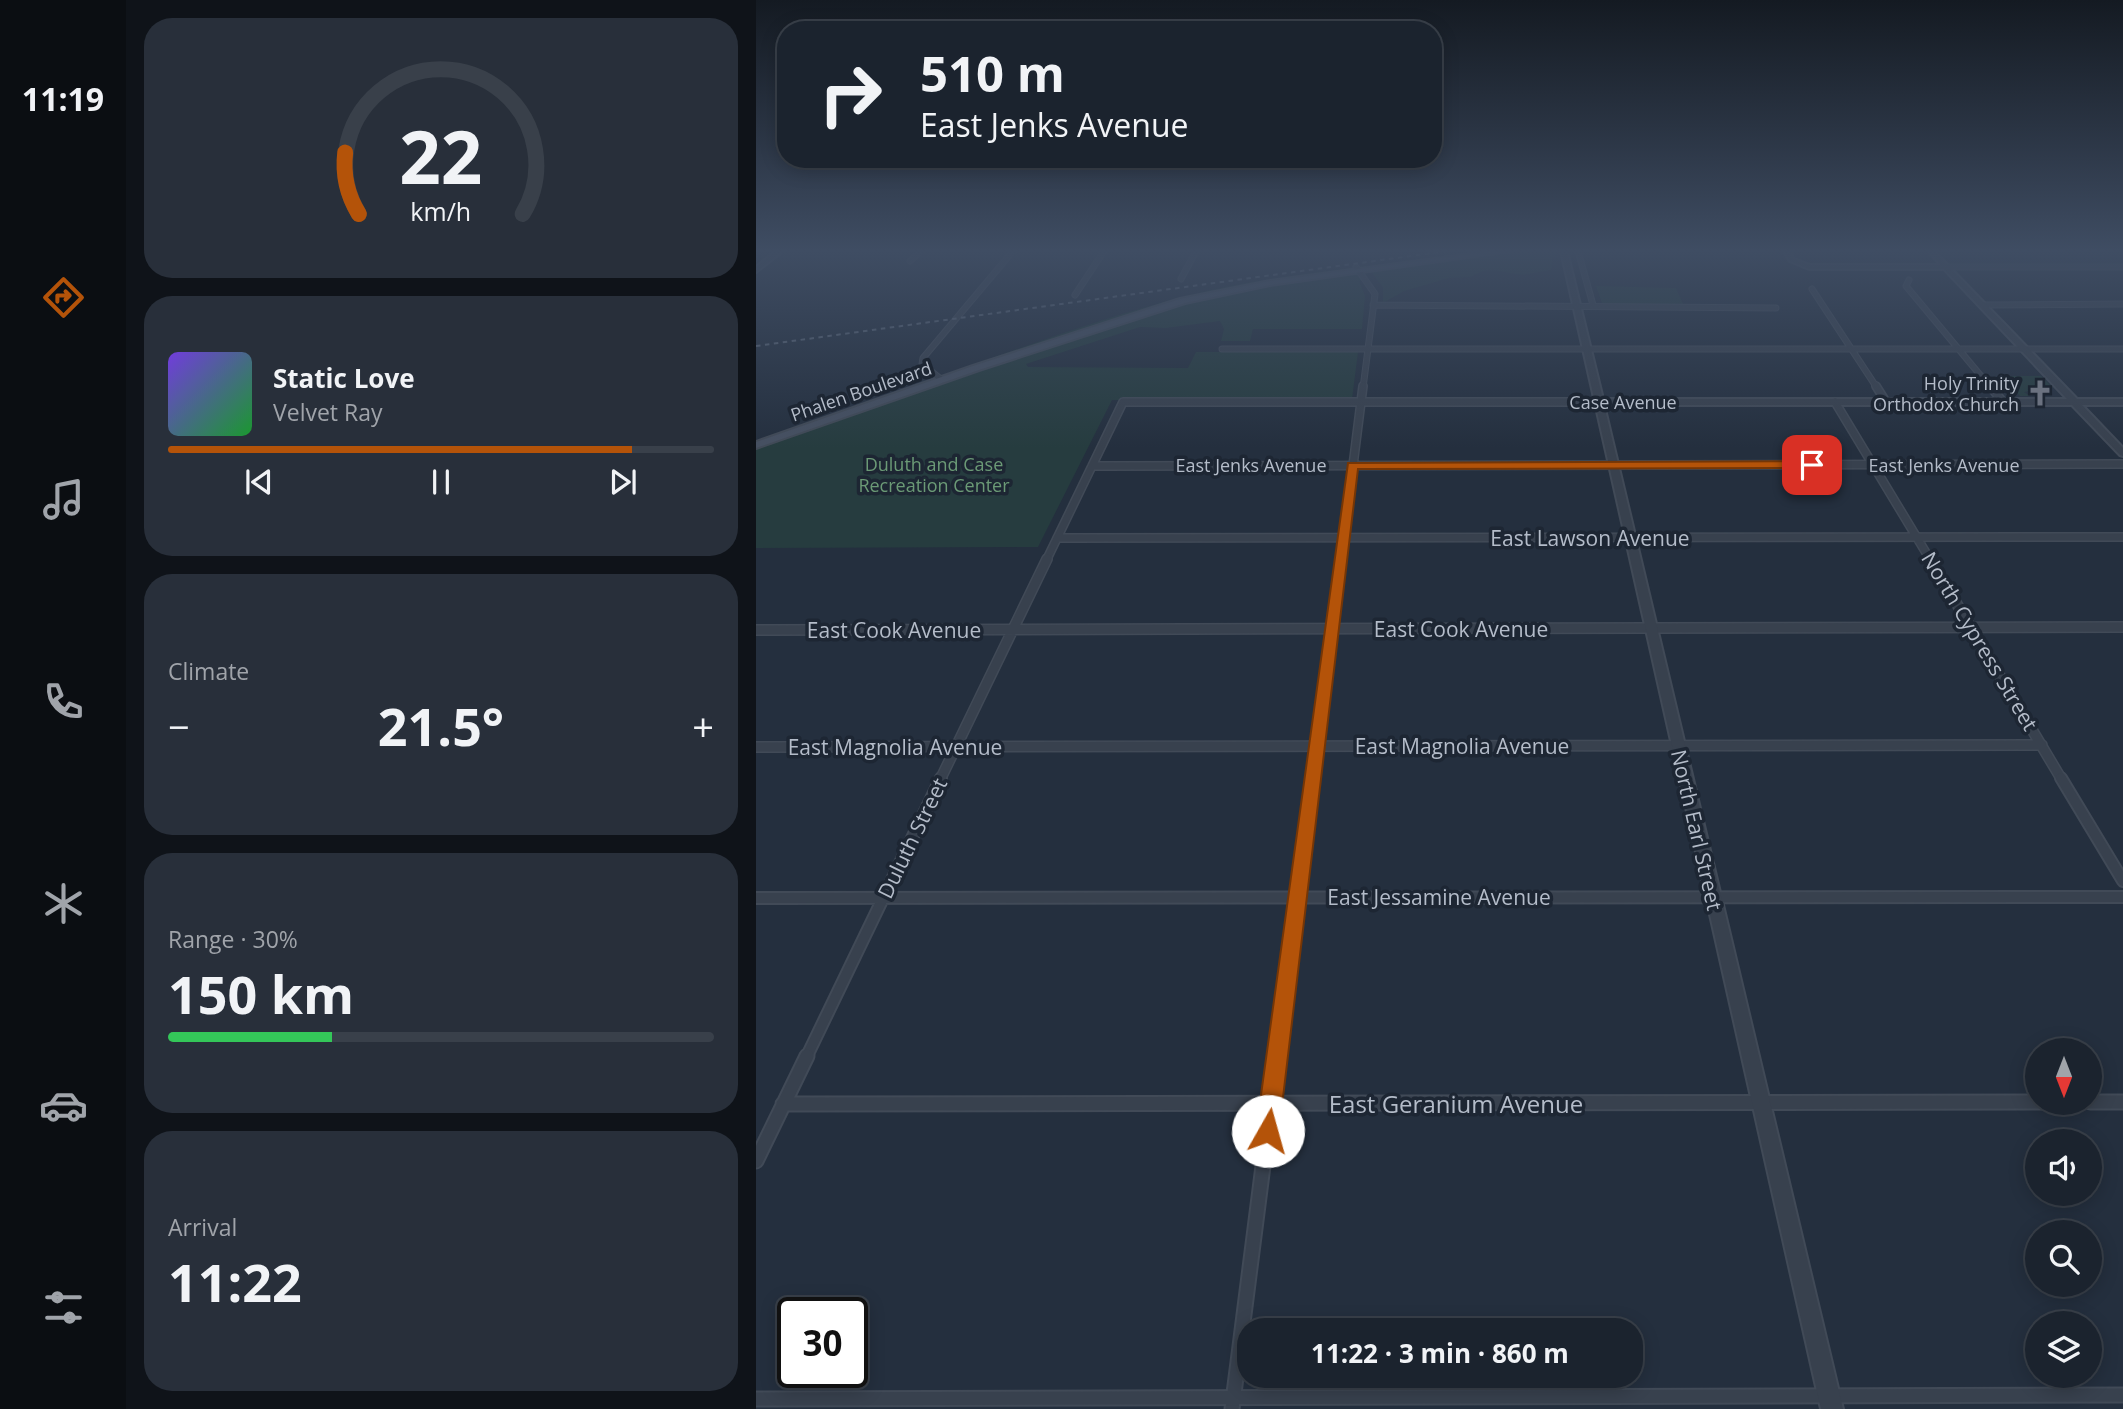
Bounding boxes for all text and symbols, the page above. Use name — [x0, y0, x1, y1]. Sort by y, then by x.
text: 510 m — [920, 40, 1065, 106]
icon: right — [805, 49, 896, 140]
text: 11:19 — [22, 77, 104, 120]
text: East Jenks Avenue — [920, 103, 1189, 146]
text: 22 — [399, 106, 483, 205]
text: km/h — [411, 194, 471, 228]
icon: directions — [39, 273, 88, 322]
street label: Phalen Boulevard — [787, 356, 935, 426]
text: Static Love — [273, 360, 415, 396]
place label: Holy Trinity Orthodox Church — [1873, 371, 2020, 416]
church icon: Holy Trinity Orthodox Church — [2025, 378, 2055, 408]
street label: Case Avenue — [1569, 390, 1677, 414]
text: Velvet Ray — [273, 396, 383, 428]
pin — [1782, 435, 1842, 495]
icon: arrive — [1793, 446, 1831, 484]
park label: Duluth and Case Recreation Center — [858, 452, 1010, 497]
street label: East Jenks Avenue — [1175, 453, 1327, 477]
street label: East Jenks Avenue — [1868, 453, 2020, 477]
icon: previous — [240, 463, 278, 501]
icon: pause — [422, 463, 460, 501]
icon: next — [604, 463, 642, 501]
icon: music — [39, 475, 88, 524]
street label: East Lawson Avenue — [1490, 524, 1690, 552]
street label: North Cypress Street — [1915, 546, 2045, 736]
street label: East Cook Avenue — [1374, 615, 1548, 643]
street label: East Cook Avenue — [807, 616, 981, 644]
text: Climate — [168, 655, 249, 687]
icon: phone — [39, 677, 88, 726]
text: 21.5° — [378, 690, 504, 761]
text: − — [168, 700, 190, 752]
text: + — [692, 700, 714, 752]
street label: East Magnolia Avenue — [1355, 732, 1569, 760]
street label: East Magnolia Avenue — [788, 733, 1002, 761]
street label: North Earl Street — [1665, 747, 1729, 913]
street label: Duluth Street — [871, 773, 953, 903]
icon: climate — [39, 879, 88, 928]
street label: East Jessamine Avenue — [1327, 883, 1551, 911]
text: Range · 30% — [168, 923, 298, 955]
text: 150 km — [168, 958, 354, 1029]
north arrow — [2025, 1038, 2102, 1115]
map controls — [2025, 1038, 2102, 1388]
icon: car — [39, 1081, 88, 1130]
street label: East Geranium Avenue — [1329, 1087, 1583, 1120]
position arrow — [1231, 1094, 1305, 1168]
button: sound — [2025, 1129, 2102, 1206]
text: Arrival — [168, 1211, 237, 1243]
button: search — [2025, 1220, 2102, 1297]
text: 11:22 — [168, 1246, 302, 1317]
icon: filters — [39, 1283, 88, 1332]
speed limit sign: 30 — [777, 1297, 868, 1388]
button: layers — [2025, 1311, 2102, 1388]
text: 11:22 · 3 min · 860 m — [1311, 1335, 1569, 1371]

